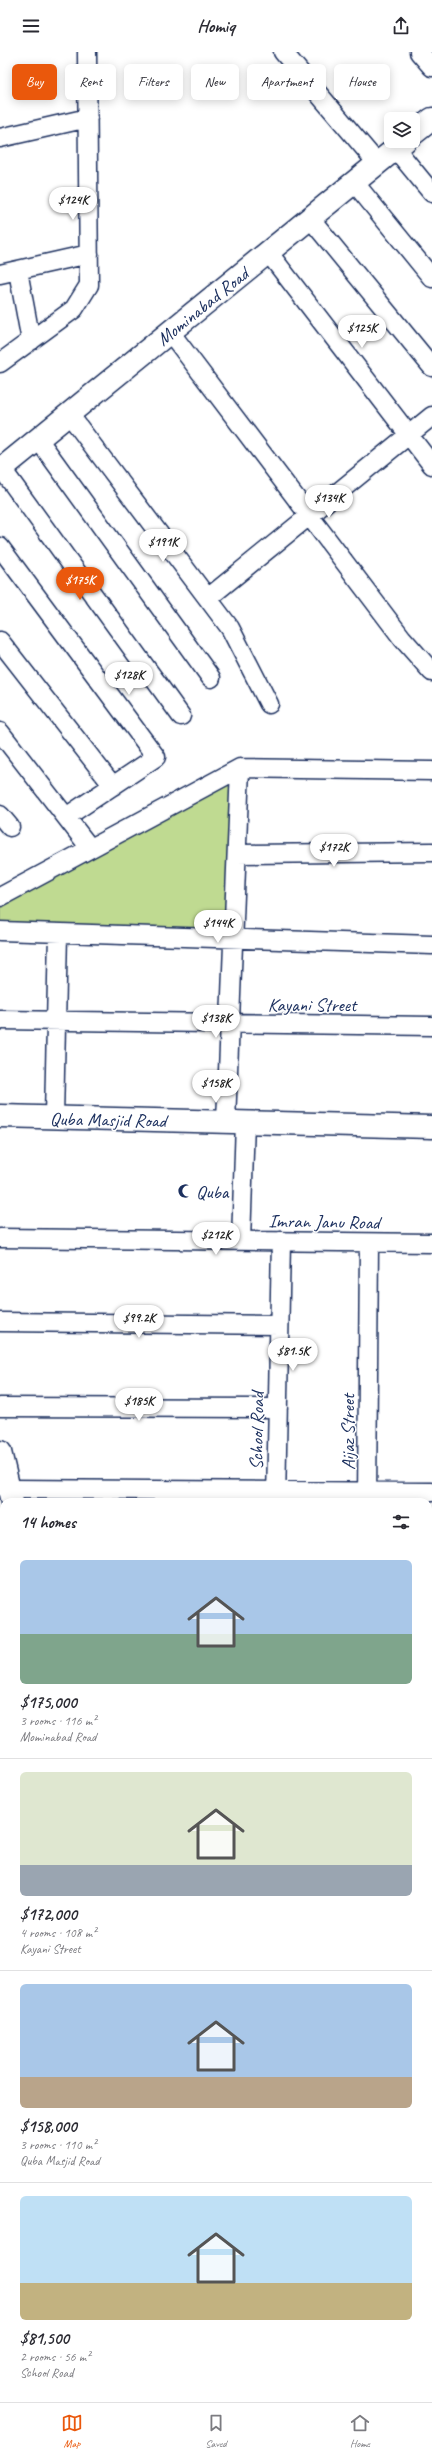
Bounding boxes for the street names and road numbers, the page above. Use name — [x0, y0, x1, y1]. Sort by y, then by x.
street label: Mominabad Road — [152, 260, 256, 351]
street label: Kayani Street — [268, 993, 358, 1017]
street label: Quba Masjid Road — [50, 1107, 170, 1133]
street label: Imran Janu Road — [268, 1209, 383, 1235]
street label: School Road — [244, 1388, 270, 1470]
street label: Aijaz Street — [336, 1392, 360, 1470]

